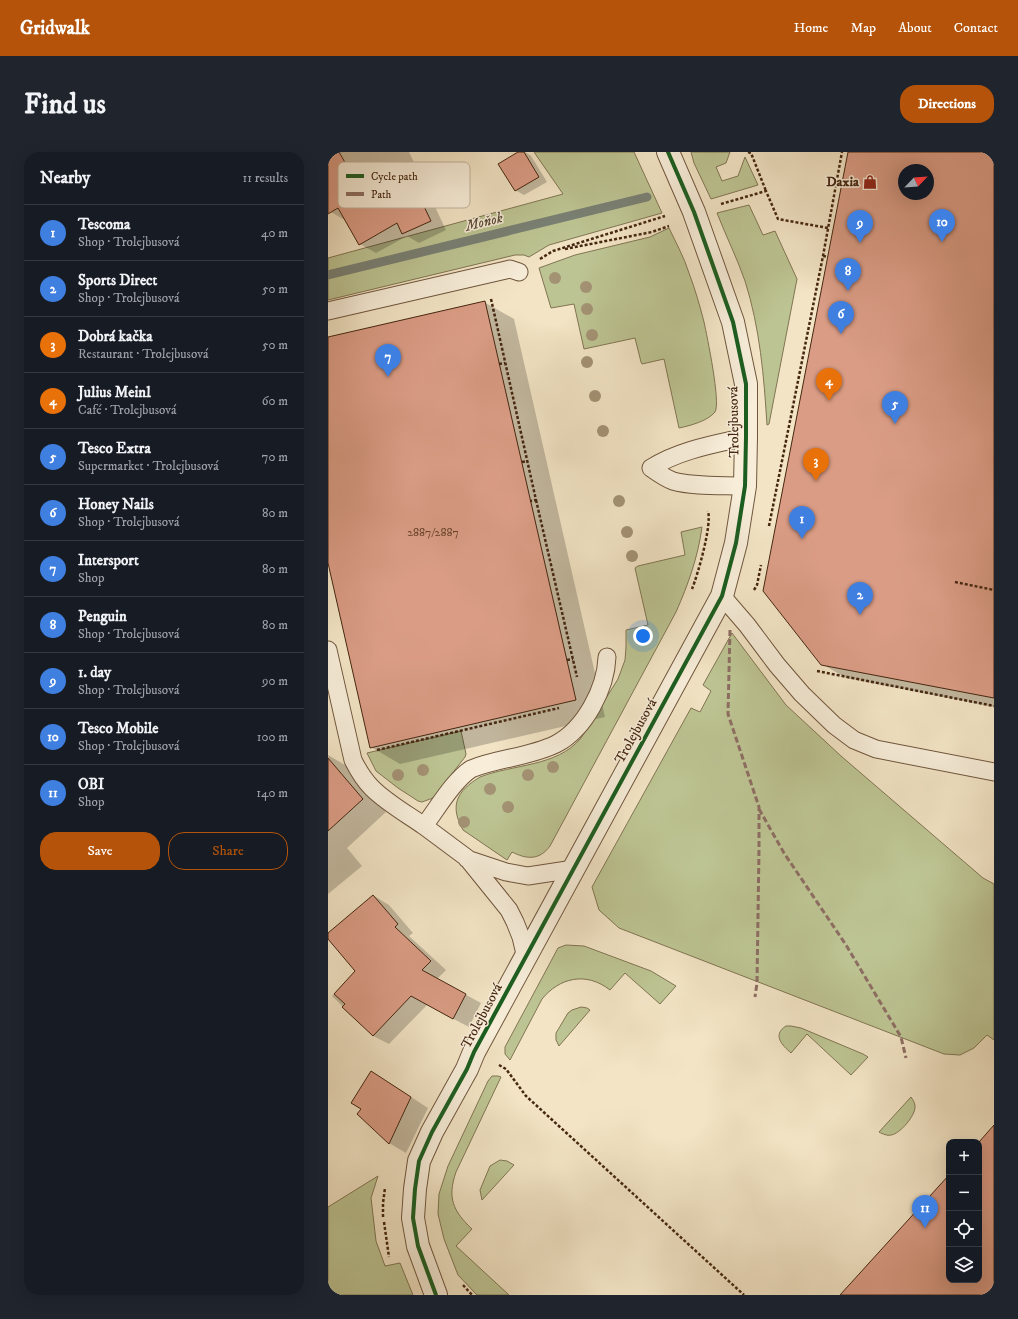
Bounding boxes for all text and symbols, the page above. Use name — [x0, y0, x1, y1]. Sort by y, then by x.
text: Gridwalk — [20, 17, 90, 40]
text: Home — [794, 19, 828, 37]
text: Map — [850, 19, 876, 37]
text: About — [898, 19, 932, 37]
text: Contact — [954, 19, 998, 37]
button: Directions — [900, 85, 994, 123]
text: Find us — [24, 87, 106, 122]
legend — [338, 162, 470, 208]
north arrow — [898, 164, 934, 200]
text: Nearby — [40, 167, 90, 189]
text: 11 results — [242, 170, 288, 186]
text: Cycle path — [371, 170, 418, 184]
place label: Daxia — [826, 173, 860, 191]
shop icon: Daxia — [862, 174, 878, 190]
text: Path — [371, 188, 392, 202]
water label: Moňok — [462, 208, 505, 236]
pin: 10 — [929, 209, 955, 242]
pin: 9 — [847, 210, 873, 243]
text: Tescoma — [78, 215, 130, 234]
text: 1 — [51, 225, 55, 241]
text: 40 m — [261, 225, 288, 241]
text: Shop · Trolejbusová — [78, 234, 179, 250]
pin: 8 — [835, 258, 861, 291]
text: Sports Direct — [78, 271, 157, 290]
text: 2 — [50, 281, 56, 297]
text: 50 m — [262, 281, 288, 297]
text: Shop · Trolejbusová — [78, 290, 179, 306]
pin: 6 — [828, 301, 854, 334]
text: Dobrá kačka — [78, 327, 153, 346]
text: 3 — [51, 337, 55, 353]
text: 50 m — [262, 337, 288, 353]
pin: 7 — [375, 344, 401, 377]
text: Restaurant · Trolejbusová — [78, 346, 209, 362]
pin: 4 — [816, 368, 842, 401]
text: Julius Meinl — [78, 383, 151, 402]
street label: Trolejbusová — [724, 386, 744, 458]
pin: 5 — [882, 391, 908, 424]
text: 4 — [49, 393, 57, 409]
text: 60 m — [262, 393, 288, 409]
text: Café · Trolejbusová — [78, 402, 177, 418]
text: Tesco Extra — [78, 439, 151, 458]
pin: 3 — [803, 448, 829, 481]
text: 5 — [50, 449, 56, 465]
text: 70 m — [262, 449, 288, 465]
text: Supermarket · Trolejbusová — [78, 458, 219, 474]
text: Honey Nails — [78, 495, 154, 514]
text: 6 — [50, 505, 56, 521]
text: 80 m — [262, 505, 288, 521]
pin: 1 — [789, 506, 815, 539]
text: Shop · Trolejbusová — [78, 514, 179, 530]
house number: 2887/2887 — [407, 525, 459, 540]
text: Intersport — [78, 551, 139, 570]
text: 7 — [50, 561, 56, 577]
text: 80 m — [262, 561, 288, 577]
text: Shop — [78, 570, 104, 586]
pin: 2 — [847, 582, 873, 615]
text: Penguin — [78, 607, 127, 626]
text: 8 — [50, 617, 56, 633]
text: 80 m — [262, 617, 288, 633]
text: Shop · Trolejbusová — [78, 626, 179, 642]
your location — [633, 626, 653, 646]
text: 1. day — [78, 663, 111, 682]
text: 9 — [50, 673, 56, 689]
text: 90 m — [262, 673, 288, 689]
text: Shop · Trolejbusová — [78, 682, 179, 698]
street label: Trolejbusová — [611, 695, 661, 767]
text: Tesco Mobile — [78, 719, 158, 738]
text: 10 — [47, 729, 59, 745]
text: 100 m — [257, 729, 288, 745]
text: Shop · Trolejbusová — [78, 738, 179, 754]
text: OBI — [78, 775, 104, 794]
text: 11 — [48, 785, 58, 801]
text: 140 m — [256, 785, 288, 801]
text: Shop — [78, 794, 104, 810]
button: Save — [40, 832, 160, 870]
button: Share — [168, 832, 288, 870]
street label: Trolejbusová — [457, 980, 507, 1052]
map controls — [946, 1139, 982, 1283]
button: + — [946, 1139, 982, 1175]
button: − — [946, 1175, 982, 1211]
pin: 11 — [912, 1195, 938, 1228]
button: locate — [946, 1211, 982, 1247]
button: layers — [946, 1247, 982, 1283]

